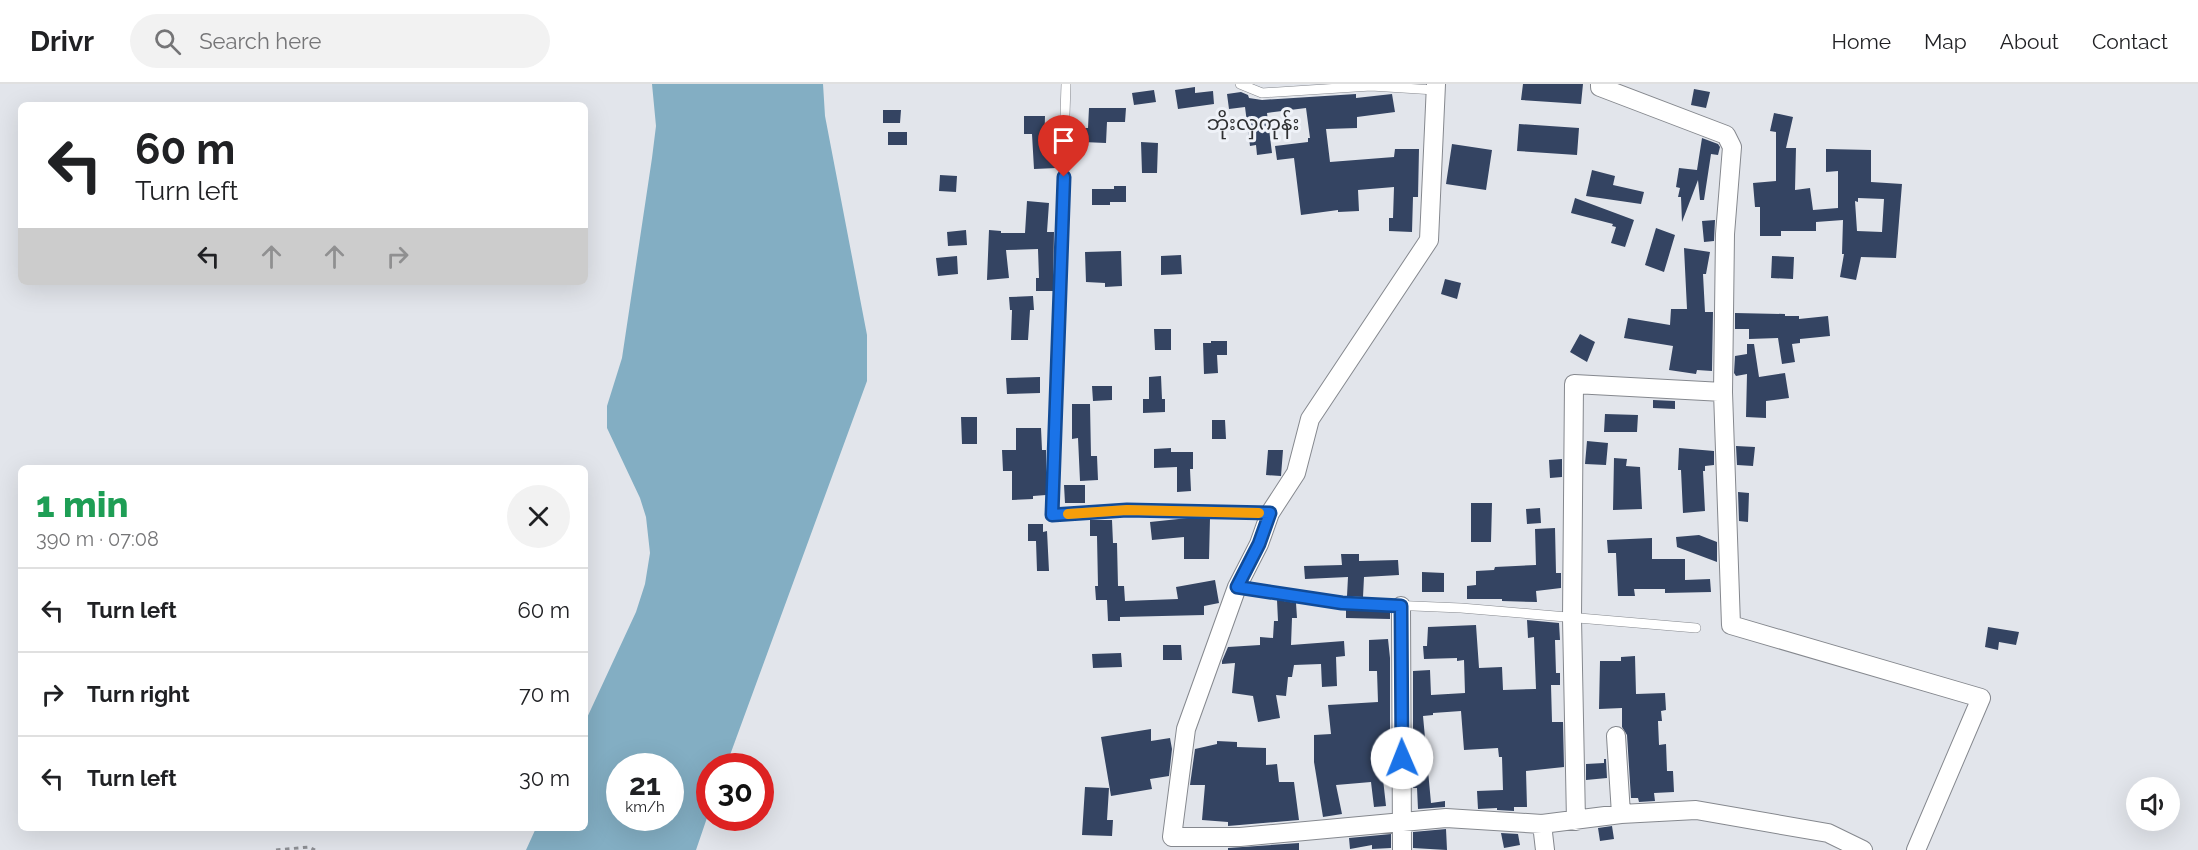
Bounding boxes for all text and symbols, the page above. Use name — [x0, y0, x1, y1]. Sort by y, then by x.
search box — [130, 14, 550, 68]
text: Drivr — [30, 25, 94, 58]
icon: search — [151, 25, 184, 58]
text: Search here — [199, 28, 321, 54]
text: Home — [1832, 29, 1891, 54]
text: Map — [1924, 29, 1967, 54]
text: About — [2000, 29, 2059, 54]
text: Contact — [2092, 29, 2168, 54]
district label: ဘိုးလှကုန်း — [1207, 109, 1299, 140]
pin — [1038, 115, 1089, 177]
icon: arrive — [1047, 124, 1080, 157]
text: 60 m — [135, 125, 235, 174]
icon: left — [36, 126, 114, 204]
text: Turn left — [135, 175, 238, 206]
icon: left — [192, 240, 225, 273]
icon: ahead — [255, 240, 288, 273]
icon: ahead — [318, 240, 351, 273]
icon: right — [381, 240, 414, 273]
text: 1 min — [36, 483, 128, 525]
button: close — [507, 485, 570, 548]
text: 390 m · 07:08 — [36, 527, 159, 551]
icon: left — [36, 594, 69, 627]
text: Turn left — [87, 597, 177, 623]
text: 60 m — [517, 597, 570, 623]
icon: right — [36, 678, 69, 711]
text: Turn right — [87, 681, 190, 707]
text: 70 m — [519, 681, 570, 707]
position arrow — [1370, 726, 1434, 790]
speed limit sign: 30 — [696, 753, 774, 831]
icon: left — [36, 762, 69, 795]
text: Turn left — [87, 765, 177, 791]
text: 30 m — [519, 765, 570, 791]
text: 21 — [629, 767, 661, 802]
map controls — [2126, 777, 2180, 831]
button: sound — [2126, 777, 2180, 831]
text: km/h — [625, 798, 665, 816]

